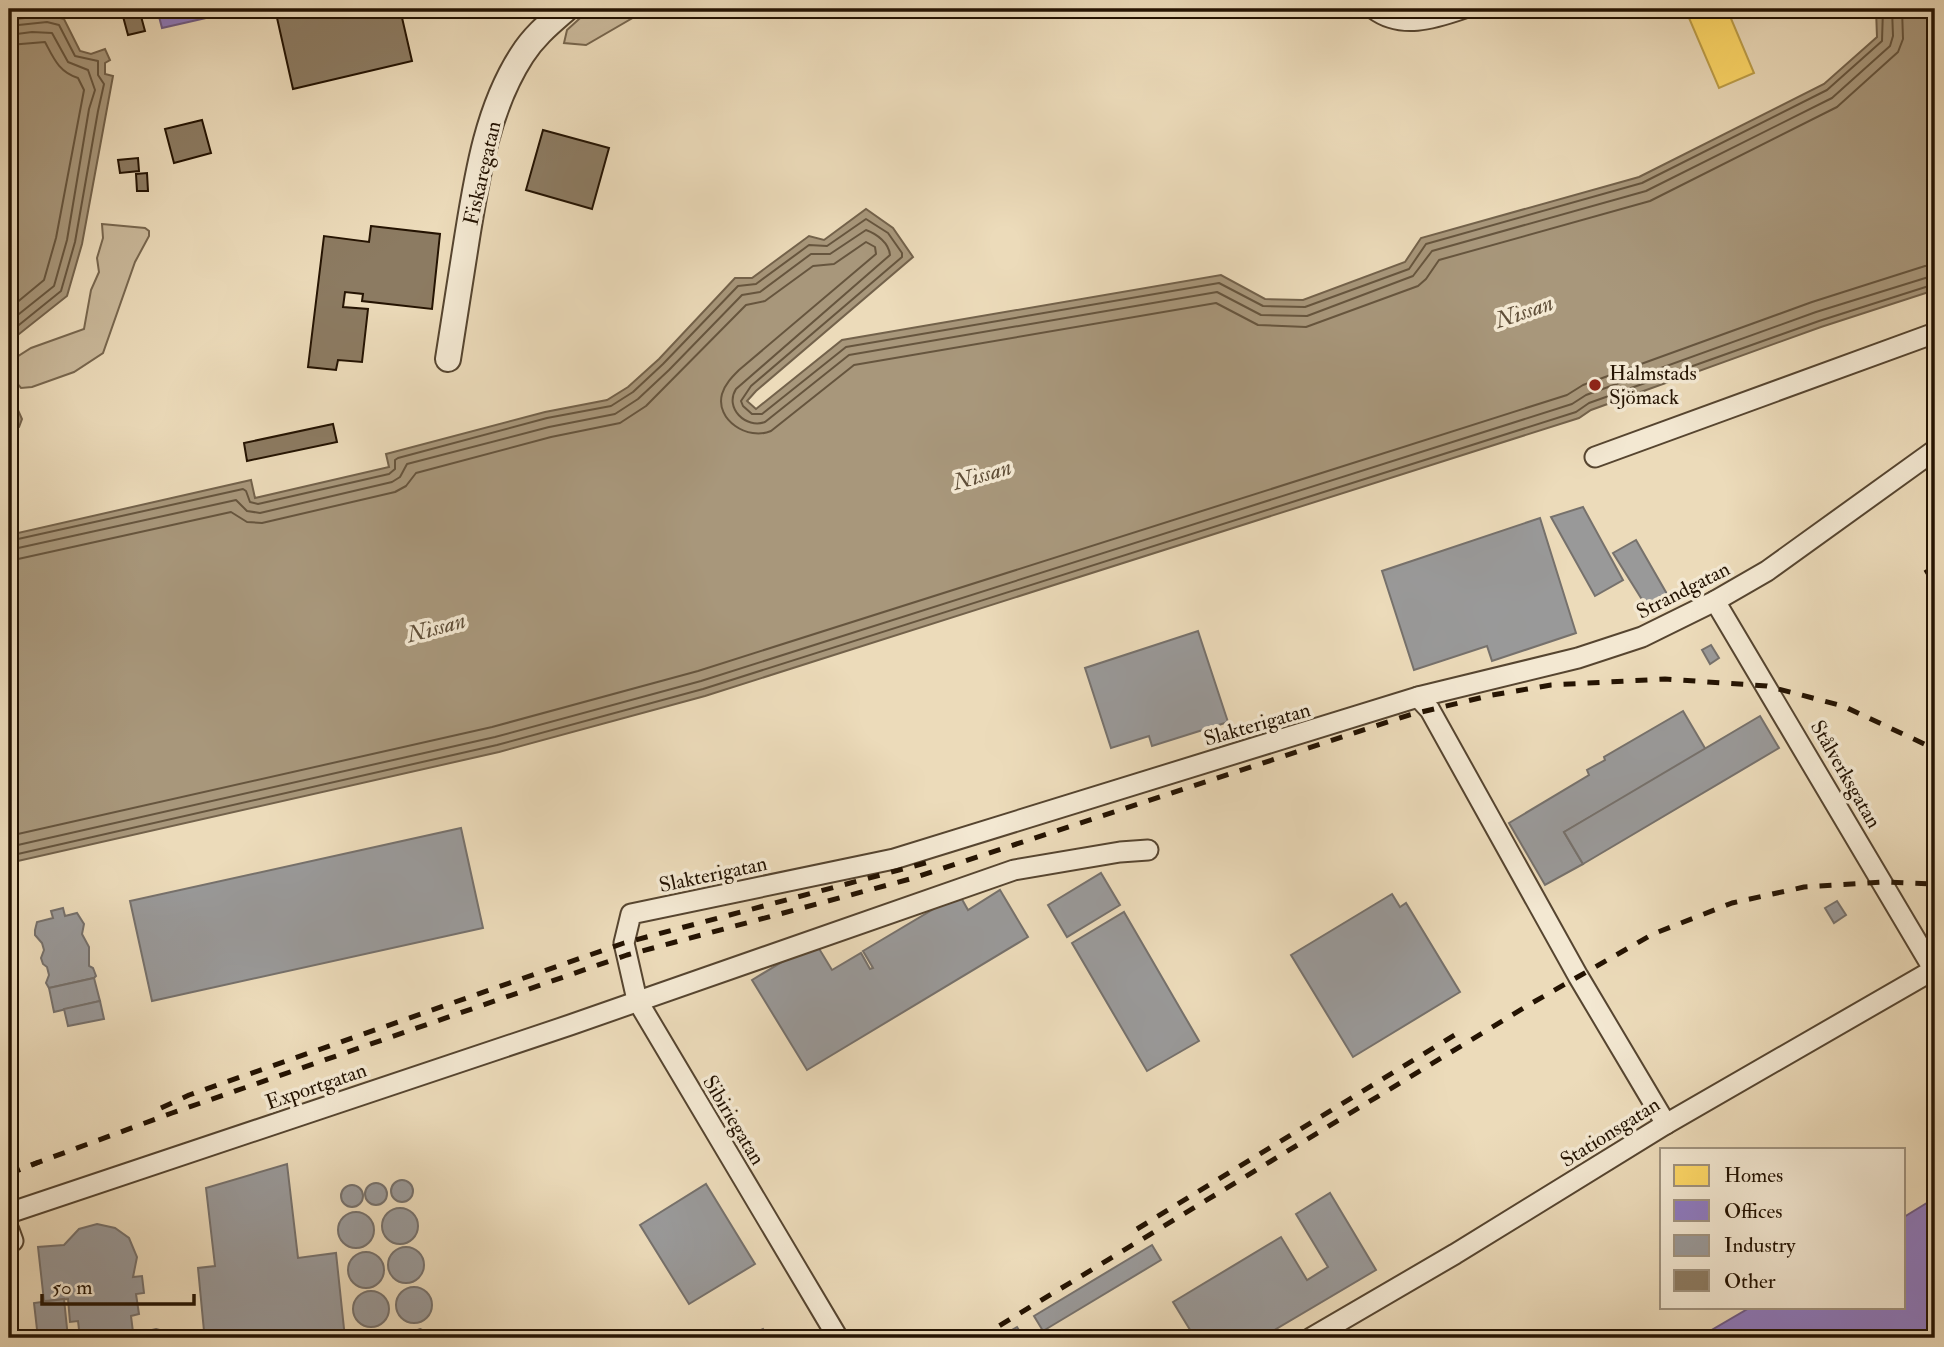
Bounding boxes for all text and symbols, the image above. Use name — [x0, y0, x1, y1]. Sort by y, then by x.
street label: Fiskaregatan — [457, 118, 508, 228]
water label: Nissan — [1490, 288, 1557, 335]
place label: Halmstads Sjömack — [1609, 360, 1697, 411]
marker: Halmstads Sjömack — [1587, 377, 1603, 393]
water label: Nissan — [948, 452, 1015, 497]
street label: Strandgatan — [1632, 555, 1735, 625]
water label: Nissan — [403, 606, 469, 649]
street label: Slakterigatan — [1201, 696, 1314, 753]
street label: Stålverksgatan — [1804, 715, 1887, 833]
street label: Slakterigatan — [657, 850, 770, 899]
street label: Exportgatan — [262, 1057, 370, 1116]
street label: Sibiriegatan — [696, 1070, 771, 1170]
street label: Stationsgatan — [1555, 1091, 1665, 1174]
legend — [1660, 1148, 1906, 1308]
text: Homes — [1724, 1162, 1783, 1189]
text: Offices — [1724, 1198, 1782, 1225]
text: Industry — [1724, 1232, 1796, 1259]
scale bar — [42, 1263, 194, 1307]
text: Other — [1724, 1268, 1776, 1295]
text: 50 m — [52, 1274, 93, 1301]

